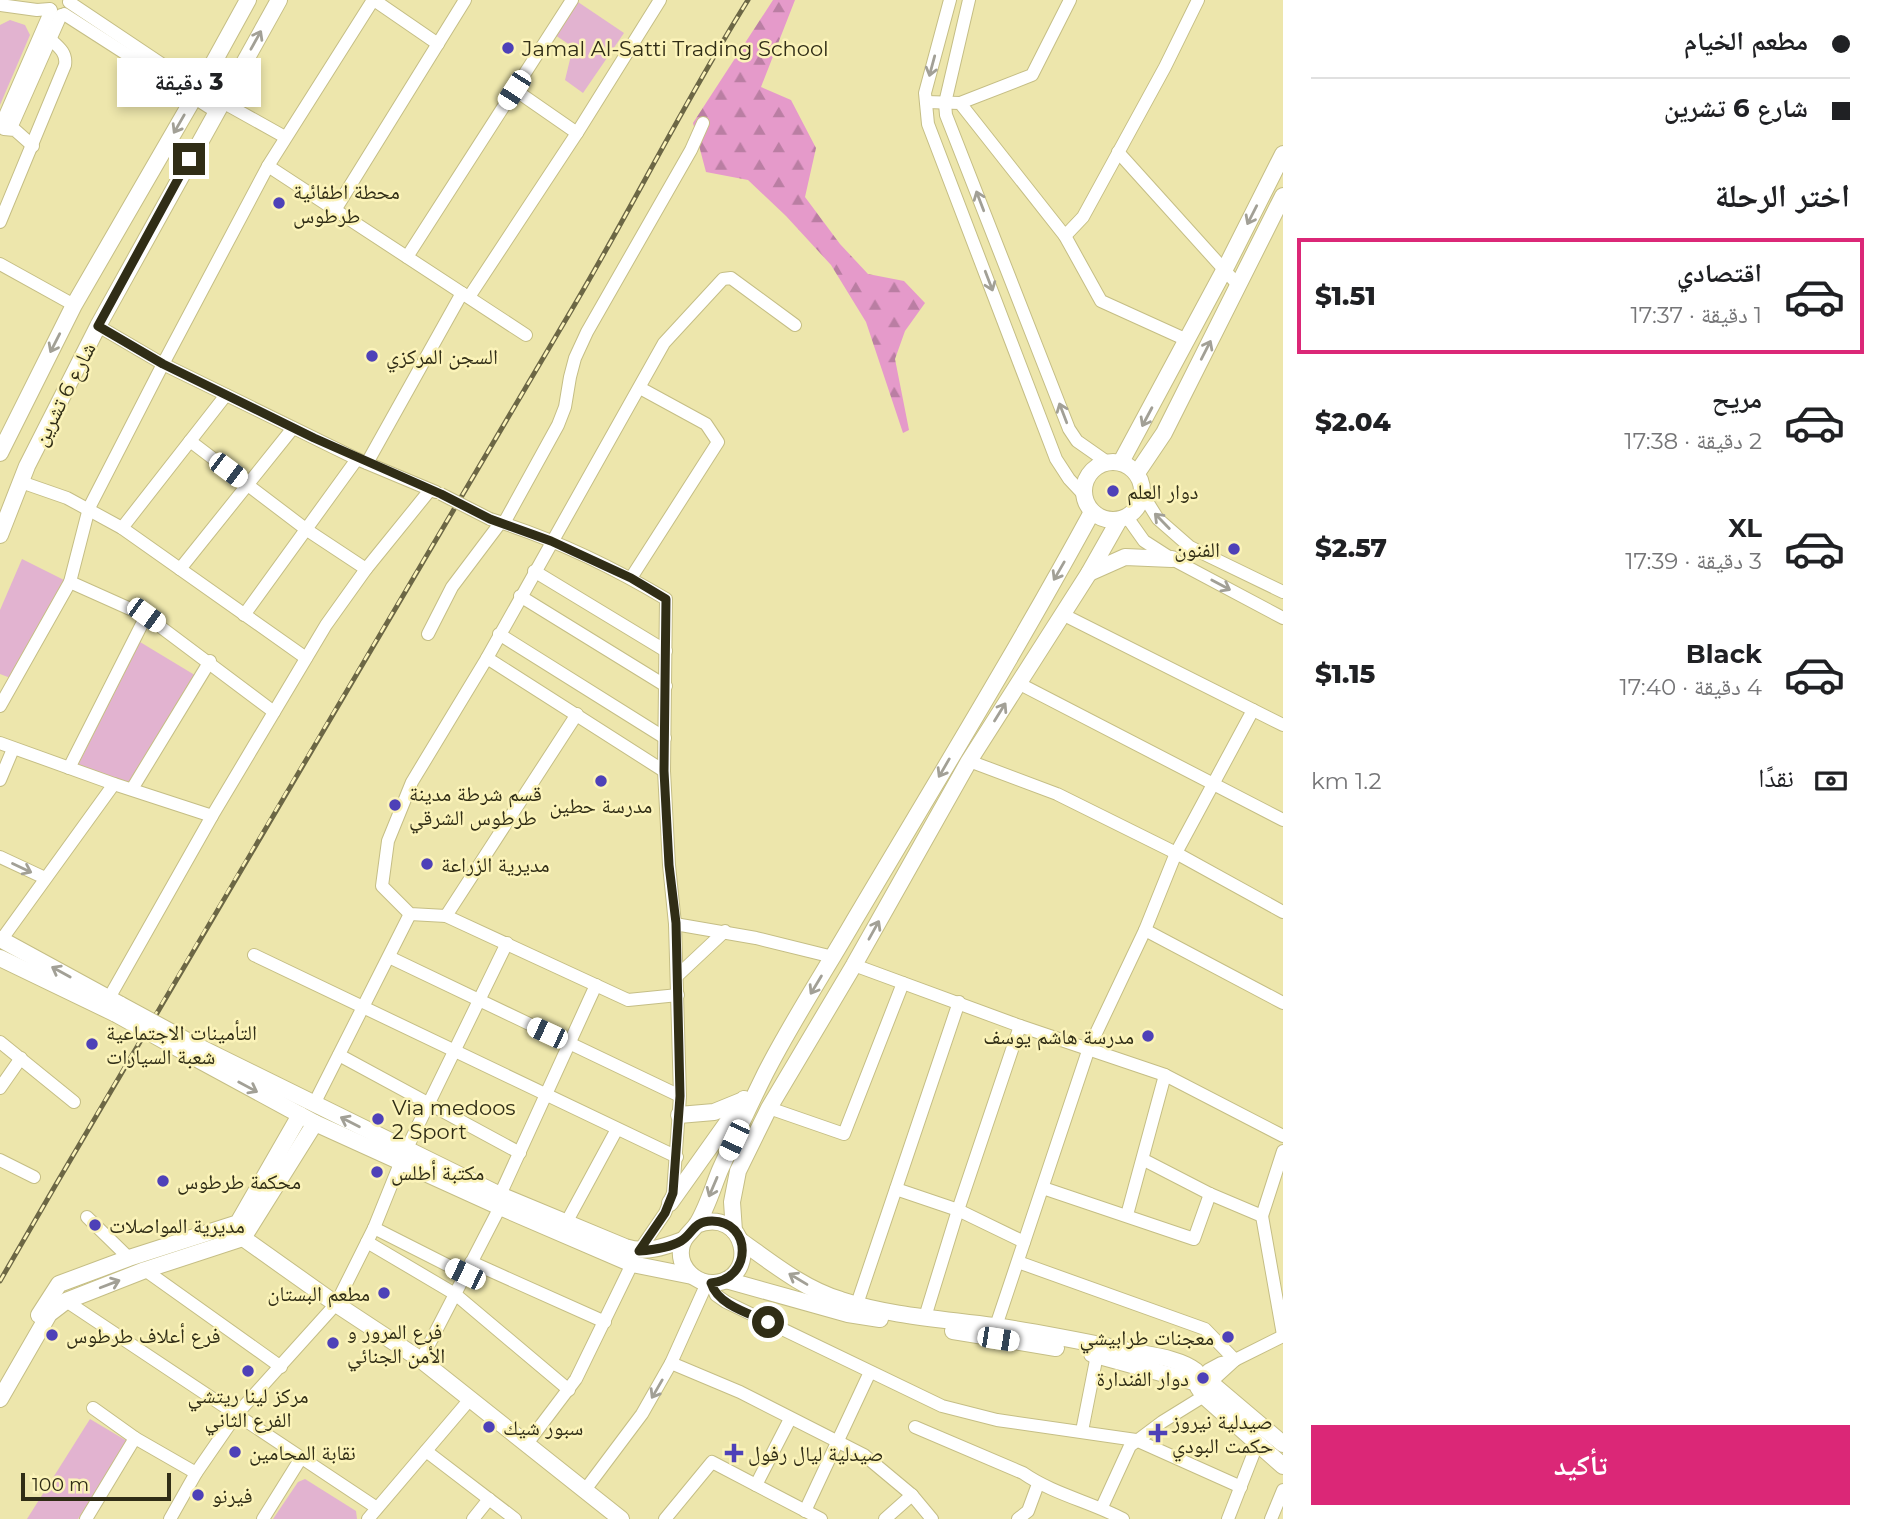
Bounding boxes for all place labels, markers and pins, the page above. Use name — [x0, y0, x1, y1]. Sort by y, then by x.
place label: Jamal Al-Satti Trading School — [521, 36, 829, 61]
marker: Jamal Al-Satti Trading School — [500, 40, 516, 56]
place label: محطة اطفائية طرطوس — [293, 179, 400, 229]
marker: محطة اطفائية طرطوس — [271, 195, 287, 211]
place label: السجن المركزي — [386, 344, 498, 373]
marker: السجن المركزي — [364, 348, 380, 364]
place label: دوار العلم — [1127, 479, 1199, 506]
marker: دوار العلم — [1105, 483, 1121, 499]
place label: الفنون — [1174, 537, 1220, 562]
marker: الفنون — [1226, 541, 1242, 557]
marker: مدرسة حطين — [593, 773, 609, 789]
place label: قسم شرطة مدينة طرطوس الشرقي — [409, 781, 542, 834]
place label: مدرسة حطين — [550, 793, 652, 819]
marker: قسم شرطة مدينة طرطوس الشرقي — [387, 797, 403, 813]
place label: مديرية الزراعة — [441, 852, 550, 877]
marker: مديرية الزراعة — [419, 856, 435, 872]
place label: التأمينات الاجتماعية شعبة السيارات — [106, 1020, 257, 1069]
place label: مدرسة هاشم يوسف — [983, 1024, 1134, 1051]
marker: مدرسة هاشم يوسف — [1140, 1028, 1156, 1044]
marker: التأمينات الاجتماعية شعبة السيارات — [84, 1036, 100, 1052]
place label: Via medoos 2 Sport — [392, 1095, 516, 1144]
marker: Via medoos 2 Sport — [370, 1111, 386, 1127]
place label: مكتبة أطلس — [391, 1160, 484, 1186]
marker: مكتبة أطلس — [369, 1164, 385, 1180]
place label: محكمة طرطوس — [177, 1169, 301, 1195]
marker: محكمة طرطوس — [155, 1173, 171, 1189]
place label: مديرية المواصلات — [109, 1213, 245, 1238]
marker: مديرية المواصلات — [87, 1217, 103, 1233]
place label: مطعم البستان — [267, 1281, 370, 1308]
marker: مطعم البستان — [376, 1285, 392, 1301]
place label: فرع المرور و الأمن الجنائي — [347, 1319, 445, 1372]
place label: فرع أعلاف طرطوس — [66, 1323, 221, 1349]
place label: معجنات طرابيشي — [1080, 1325, 1214, 1354]
marker: فرع أعلاف طرطوس — [44, 1327, 60, 1343]
marker: معجنات طرابيشي — [1220, 1329, 1236, 1345]
marker: فرع المرور و الأمن الجنائي — [325, 1335, 341, 1351]
marker: مركز لينا ريتشي الفرع الثاني — [240, 1363, 256, 1379]
place label: دوار الفندارة — [1097, 1366, 1189, 1391]
marker: دوار الفندارة — [1195, 1370, 1211, 1386]
place label: مركز لينا ريتشي الفرع الثاني — [188, 1383, 308, 1436]
place label: صيدلية نيروز حكمت البودي — [1171, 1409, 1273, 1462]
place label: سبور شيك — [503, 1415, 583, 1440]
marker: سبور شيك — [481, 1419, 497, 1435]
marker: صيدلية نيروز حكمت البودي — [1150, 1425, 1166, 1441]
place label: نقابة المحامين — [249, 1440, 356, 1466]
place label: صيدلية ليال رفول — [748, 1441, 884, 1466]
marker: نقابة المحامين — [227, 1444, 243, 1460]
marker: صيدلية ليال رفول — [726, 1445, 742, 1461]
place label: فيرنو — [212, 1483, 252, 1508]
marker: فيرنو — [190, 1487, 206, 1503]

